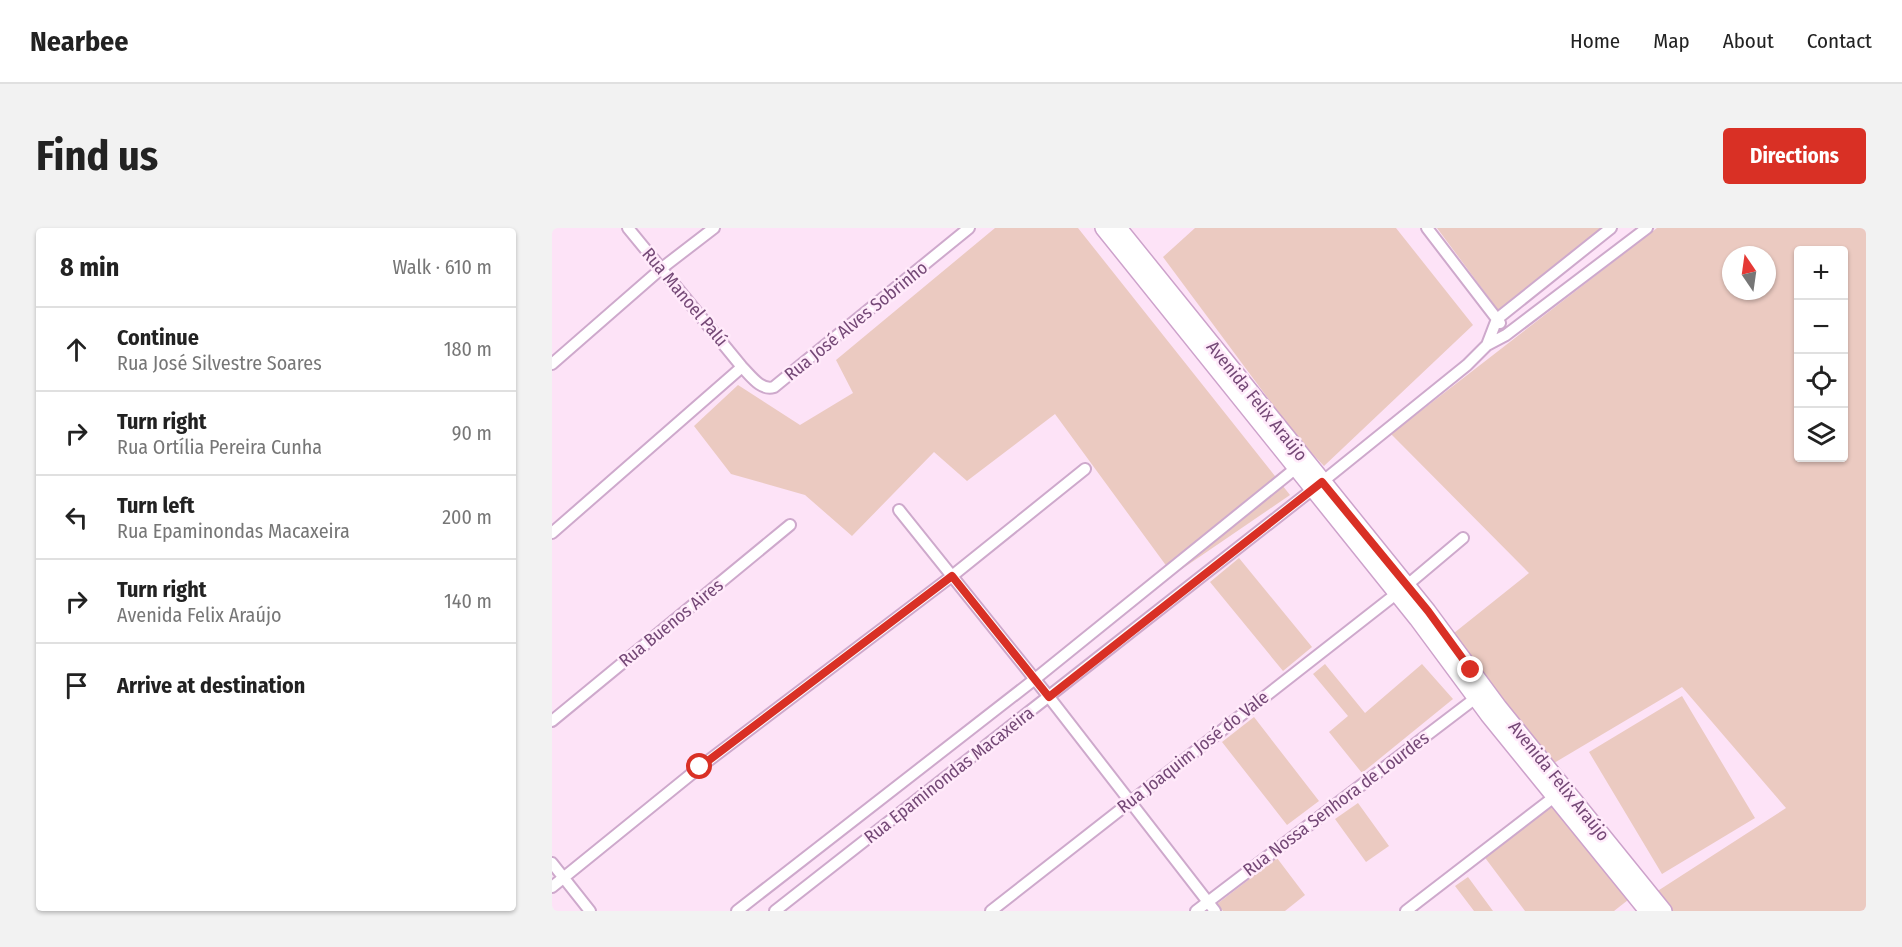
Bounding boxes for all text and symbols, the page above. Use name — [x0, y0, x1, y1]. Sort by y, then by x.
text: Nearbee — [30, 25, 129, 58]
text: Home — [1570, 28, 1620, 54]
text: Map — [1653, 28, 1690, 54]
text: About — [1723, 28, 1774, 54]
text: Contact — [1807, 28, 1872, 54]
button: Directions — [1723, 128, 1866, 184]
text: Find us — [36, 131, 158, 181]
street label: Rua Manoel Palú — [637, 243, 733, 351]
north arrow — [1722, 246, 1776, 300]
map controls — [1794, 246, 1848, 462]
button: + — [1794, 246, 1848, 300]
text: 8 min — [60, 252, 119, 283]
text: Walk · 610 m — [392, 255, 492, 279]
street label: Rua José Alves Sobrinho — [780, 257, 932, 385]
button: − — [1794, 300, 1848, 354]
text: Continue — [117, 324, 199, 351]
icon: ahead — [60, 333, 93, 366]
text: 180 m — [444, 337, 492, 361]
street label: Avenida Felix Araújo — [1202, 337, 1312, 465]
text: Rua José Silvestre Soares — [117, 351, 322, 375]
button: locate — [1794, 354, 1848, 408]
text: Turn right — [117, 408, 206, 435]
button: layers — [1794, 408, 1848, 462]
icon: right — [60, 417, 93, 450]
text: 90 m — [452, 421, 492, 445]
text: Rua Ortília Pereira Cunha — [117, 435, 322, 459]
text: Turn left — [117, 492, 195, 519]
icon: left — [60, 501, 93, 534]
text: 200 m — [442, 505, 492, 529]
text: Rua Epaminondas Macaxeira — [117, 519, 350, 543]
street label: Rua Buenos Aires — [614, 574, 728, 672]
text: Turn right — [117, 576, 206, 603]
icon: right — [60, 585, 93, 618]
text: 140 m — [444, 589, 492, 613]
text: Avenida Felix Araújo — [117, 603, 281, 627]
route end — [1457, 656, 1483, 682]
icon: arrive — [60, 669, 93, 702]
text: Arrive at destination — [117, 672, 305, 699]
street label: Rua Joaquim José do Vale — [1113, 686, 1273, 818]
street label: Rua Epaminondas Macaxeira — [860, 702, 1038, 848]
street label: Avenida Felix Araújo — [1504, 717, 1614, 845]
street label: Rua Nossa Senhora de Lourdes — [1239, 727, 1434, 881]
route start — [686, 753, 712, 779]

